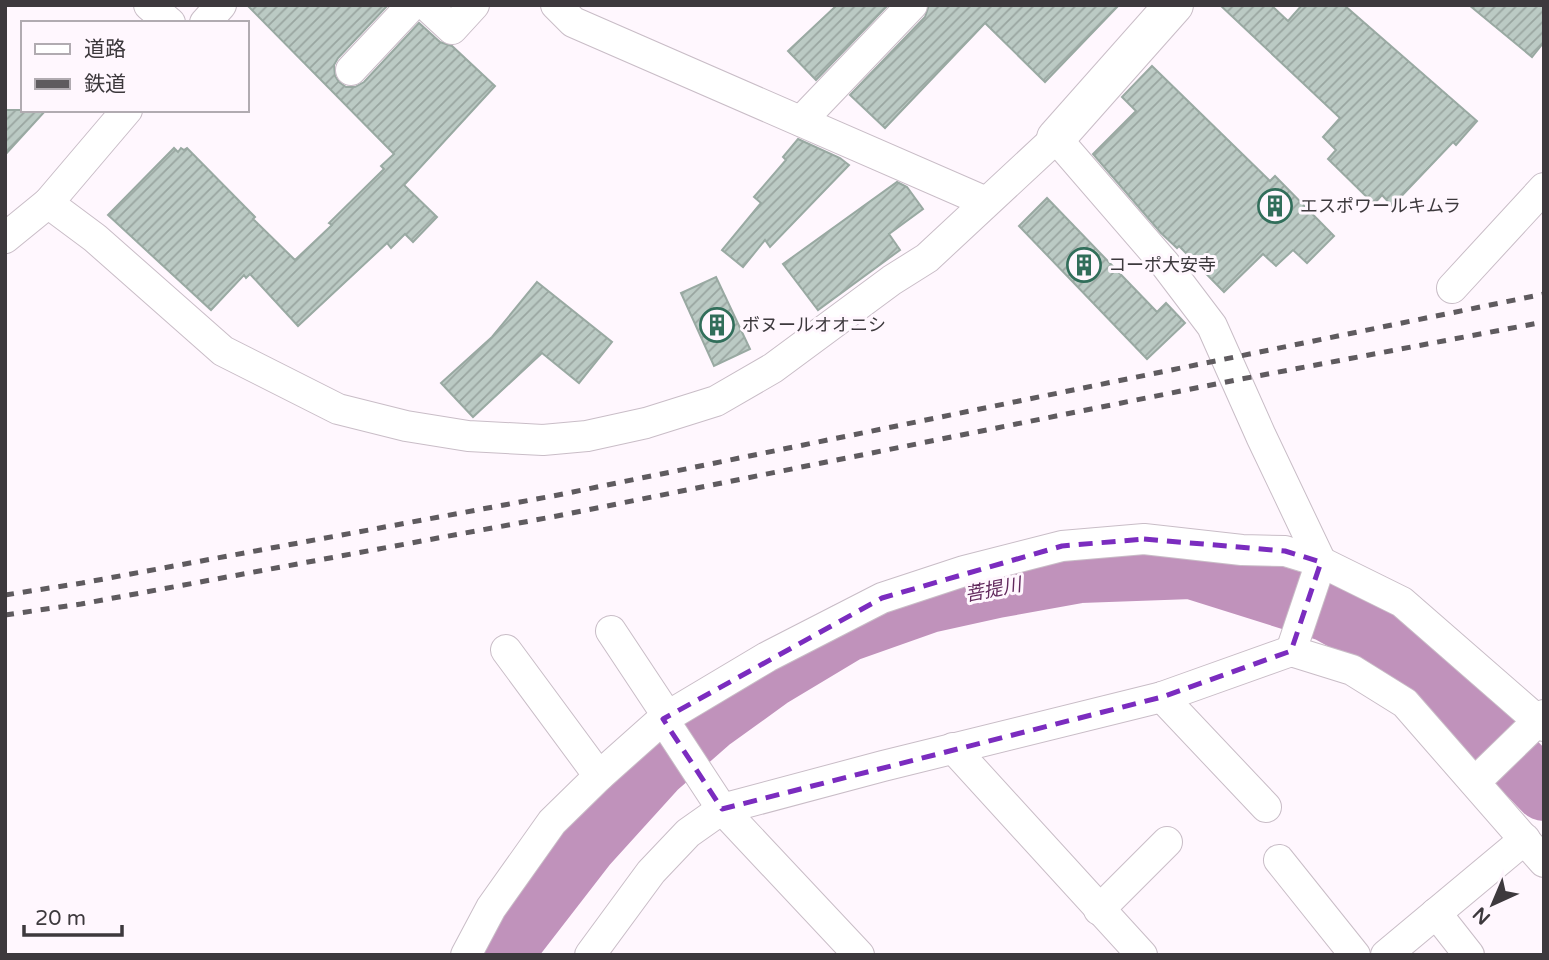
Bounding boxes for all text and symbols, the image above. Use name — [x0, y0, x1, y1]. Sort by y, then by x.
legend — [21, 21, 248, 112]
text: 道路 — [84, 37, 126, 62]
text: 鉄道 — [84, 72, 126, 97]
building icon: エスポワールキムラ — [1256, 187, 1294, 225]
place label: エスポワールキムラ — [1300, 195, 1461, 217]
building icon: コーポ大安寺 — [1065, 246, 1103, 284]
place label: コーポ大安寺 — [1108, 254, 1216, 276]
building icon: ボヌールオオニシ — [698, 306, 736, 344]
place label: ボヌールオオニシ — [742, 314, 886, 336]
water label: 菩提川 — [963, 573, 1025, 606]
north arrow — [1458, 869, 1528, 939]
scale bar — [24, 894, 122, 938]
text: N — [1469, 902, 1495, 929]
text: 20 m — [35, 906, 86, 931]

